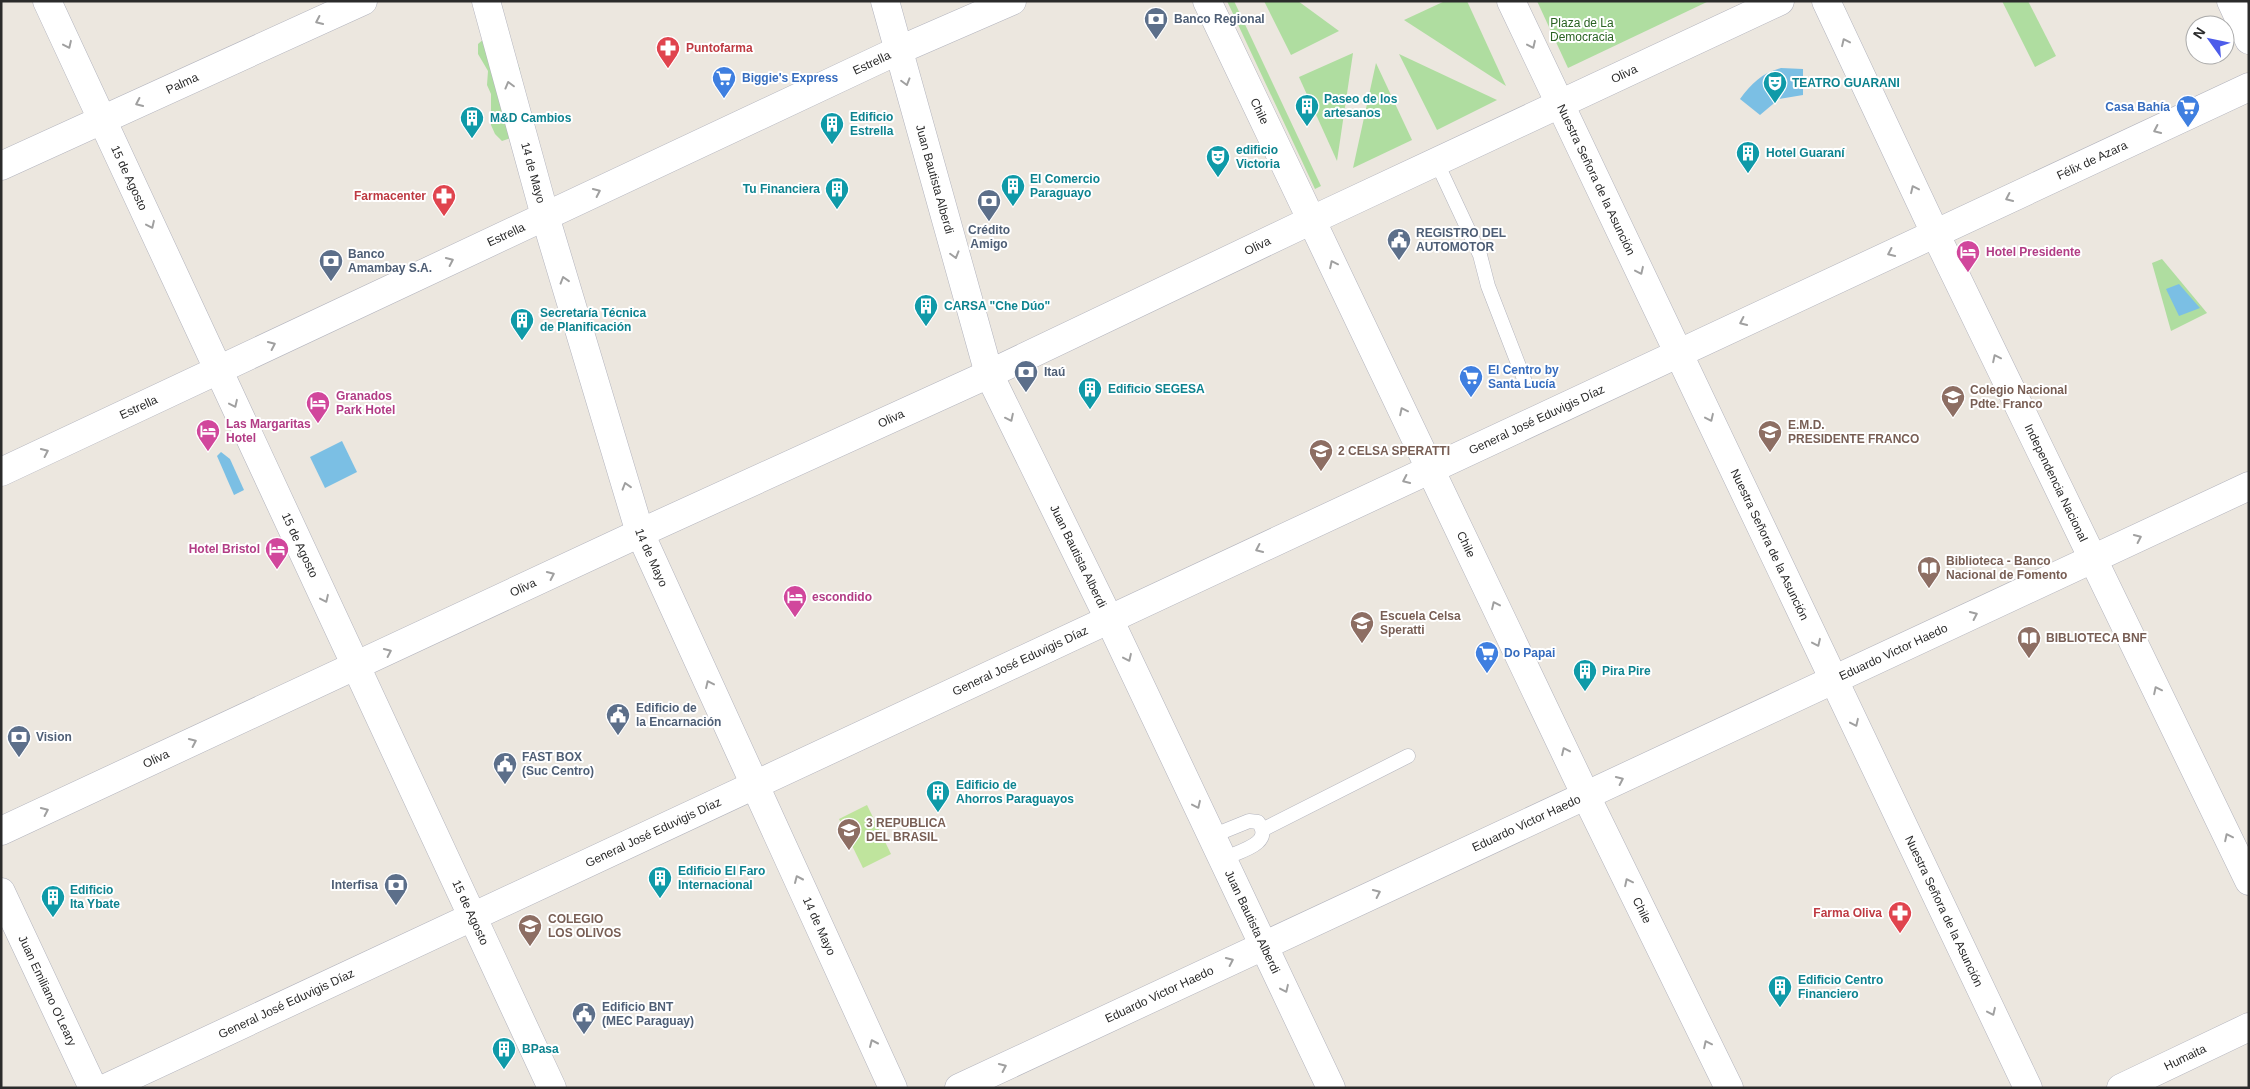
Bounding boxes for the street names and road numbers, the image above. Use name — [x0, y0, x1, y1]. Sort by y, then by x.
street label: Estrella — [851, 48, 893, 78]
street label: Oliva — [1609, 62, 1640, 86]
street label: Palma — [164, 70, 201, 97]
street label: Chile — [1247, 96, 1272, 127]
street label: Nuestra Señora de la Asunción — [1554, 102, 1638, 258]
street label: Juan Bautista Alberdi — [913, 123, 957, 235]
street label: Félix de Azara — [2055, 138, 2130, 183]
street label: 14 de Mayo — [518, 141, 548, 205]
street label: 15 de Agosto — [108, 143, 150, 213]
street label: Estrella — [485, 220, 527, 250]
street label: Oliva — [1242, 234, 1273, 258]
street label: General José Eduvigis Díaz — [1466, 382, 1607, 457]
street label: Estrella — [117, 392, 160, 422]
street label: Oliva — [876, 406, 907, 431]
street label: Independencia Nacional — [2022, 422, 2091, 544]
street label: Nuestra Señora de la Asunción — [1728, 467, 1811, 622]
street label: Juan Bautista Alberdi — [1047, 502, 1109, 610]
street label: 15 de Agosto — [279, 510, 321, 580]
street label: 14 de Mayo — [632, 527, 671, 589]
street label: Chile — [1454, 529, 1478, 560]
street label: Oliva — [508, 575, 539, 600]
street label: Eduardo Victor Haedo — [1837, 621, 1950, 683]
street label: General José Eduvigis Díaz — [950, 623, 1090, 699]
street label: Oliva — [141, 746, 172, 771]
street label: Eduardo Victor Haedo — [1470, 792, 1583, 855]
street label: General José Eduvigis Díaz — [583, 795, 723, 870]
street label: Nuestra Señora de la Asunción — [1902, 833, 1986, 989]
street label: Juan Bautista Alberdi — [1222, 868, 1283, 976]
street label: 15 de Agosto — [449, 878, 492, 948]
street label: 14 de Mayo — [800, 895, 839, 958]
street label: Chile — [1630, 895, 1654, 926]
street label: Juan Emiliano O'Leary — [15, 933, 79, 1048]
street label: Eduardo Victor Haedo — [1103, 963, 1216, 1026]
street label: General José Eduvigis Díaz — [216, 966, 356, 1042]
street label: Humaita — [2162, 1041, 2209, 1073]

